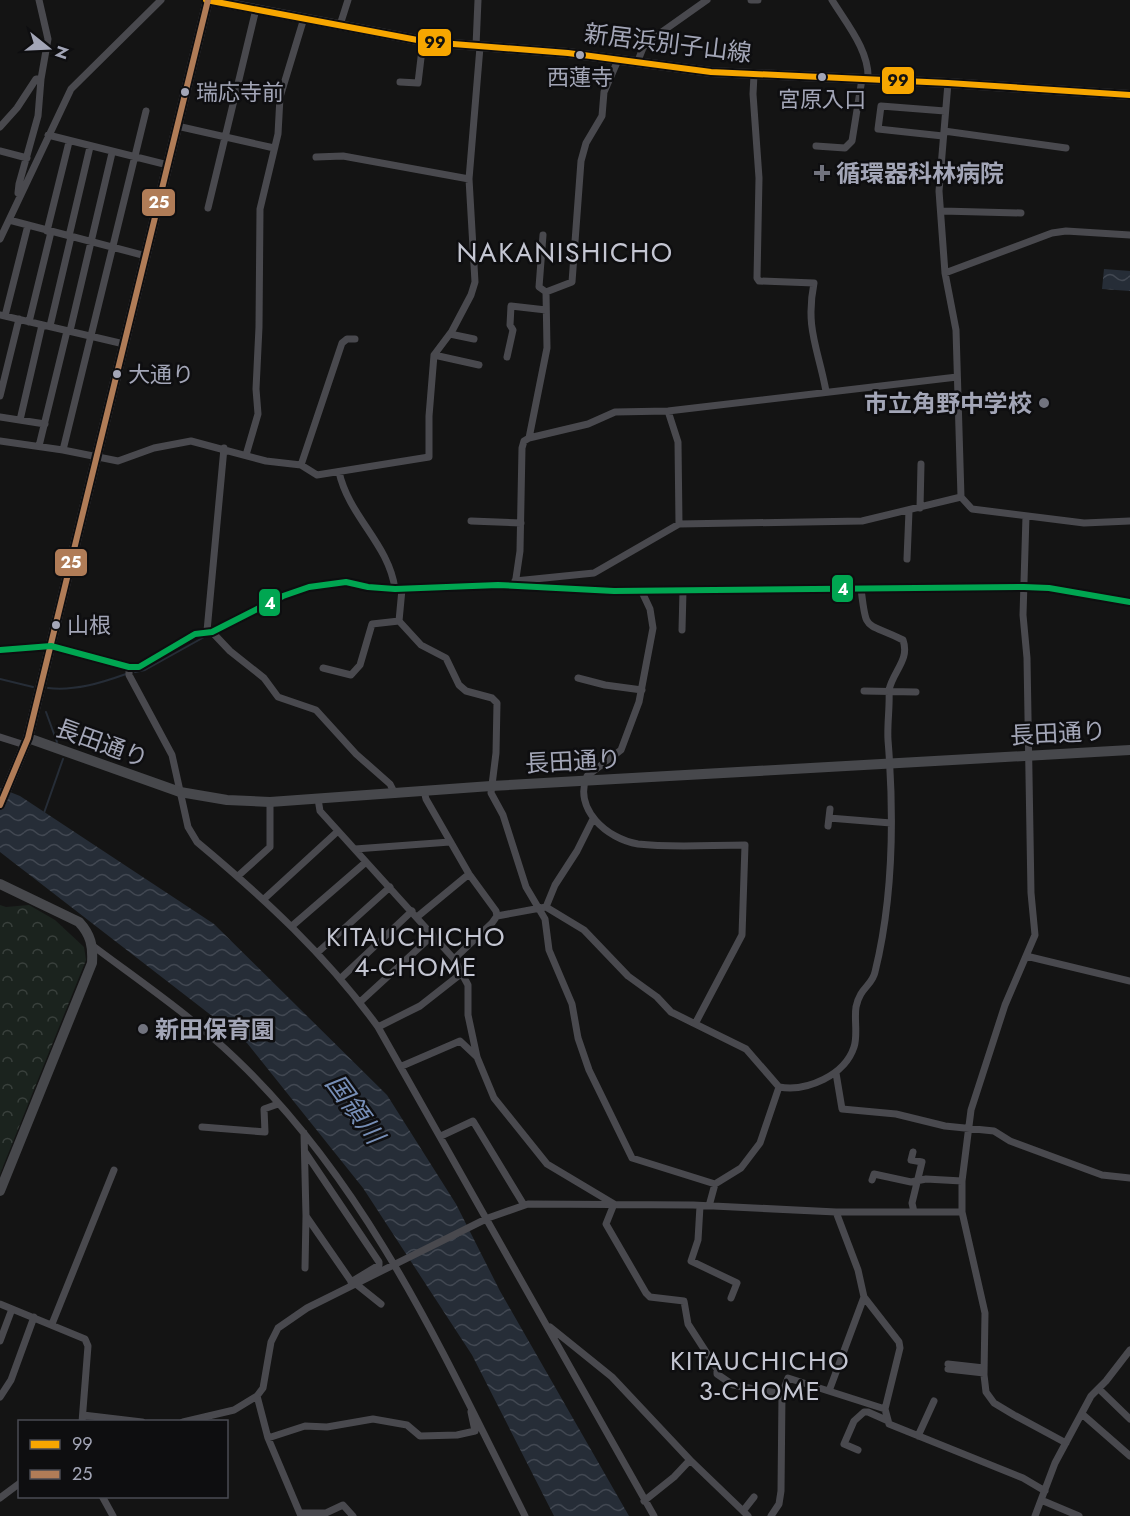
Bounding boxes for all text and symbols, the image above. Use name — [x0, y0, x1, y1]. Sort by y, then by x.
street label: 新居浜別子山線 — [582, 15, 754, 71]
north arrow — [18, 18, 78, 78]
line badge: 99 — [417, 28, 452, 57]
text: 99 — [424, 31, 446, 54]
text: N — [49, 43, 75, 62]
marker: 西蓮寺 — [574, 49, 586, 61]
place label: 西蓮寺 — [547, 61, 613, 93]
line badge: 99 — [881, 66, 915, 95]
text: 99 — [887, 69, 909, 92]
marker: 宮原入口 — [816, 71, 828, 83]
place label: 瑞応寺前 — [196, 76, 284, 108]
place label: 宮原入口 — [778, 83, 866, 115]
marker: 瑞応寺前 — [179, 86, 191, 98]
place label: 循環器科林病院 — [836, 156, 1004, 191]
marker: 循環器科林病院 — [813, 164, 831, 182]
line badge: 25 — [141, 188, 176, 217]
text: 25 — [149, 191, 169, 214]
district label: NAKANISHICHO — [456, 233, 674, 272]
place label: 大通り — [128, 358, 194, 390]
marker: 大通り — [111, 368, 123, 380]
place label: 市立角野中学校 — [864, 386, 1032, 421]
marker: 市立角野中学校 — [1037, 396, 1051, 410]
line badge: 25 — [54, 548, 88, 577]
text: 25 — [61, 551, 81, 574]
line badge: 4 — [831, 574, 854, 603]
text: 4 — [837, 578, 849, 601]
line badge: 4 — [258, 588, 281, 617]
text: 4 — [264, 592, 276, 615]
place label: 山根 — [67, 609, 111, 641]
marker: 山根 — [50, 619, 62, 631]
street label: 長田通り — [51, 710, 153, 776]
street label: 長田通り — [1009, 713, 1107, 753]
street label: 長田通り — [524, 741, 622, 781]
district label: KITAUCHICHO 4-CHOME — [326, 918, 506, 986]
place label: 新田保育園 — [155, 1012, 275, 1047]
marker: 新田保育園 — [136, 1022, 150, 1036]
water label: 国領川 — [317, 1066, 395, 1154]
district label: KITAUCHICHO 3-CHOME — [670, 1342, 850, 1410]
legend — [18, 1420, 228, 1498]
text: 99 — [72, 1431, 93, 1457]
text: 25 — [72, 1461, 92, 1487]

